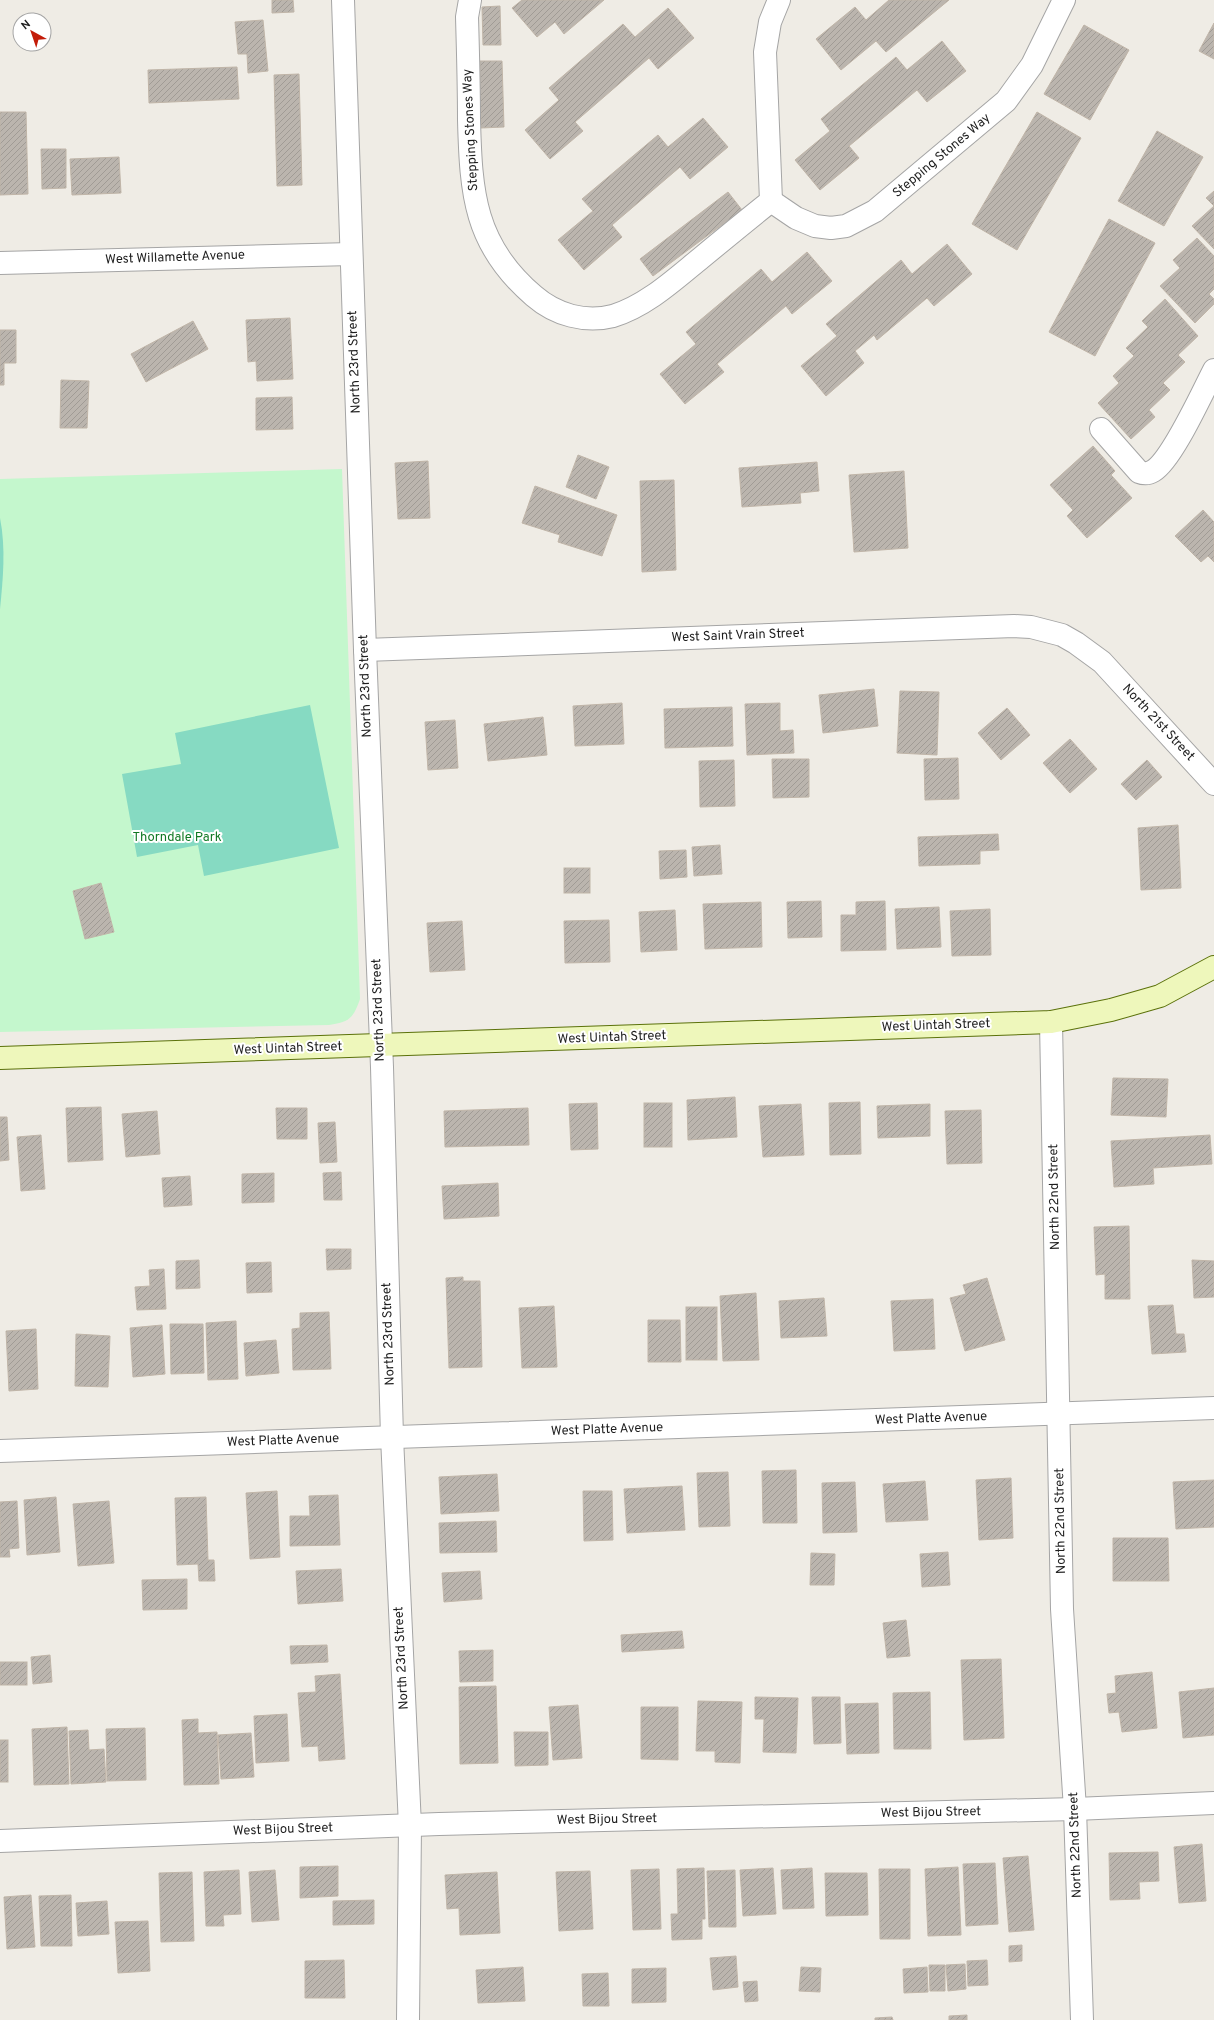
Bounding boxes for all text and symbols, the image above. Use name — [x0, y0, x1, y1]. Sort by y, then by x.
north arrow — [12, 12, 52, 52]
text: N — [19, 17, 34, 33]
street label: Stepping Stones Way — [460, 68, 482, 192]
street label: Stepping Stones Way — [890, 110, 994, 202]
street label: West Willamette Avenue — [105, 248, 245, 268]
street label: North 23rd Street — [345, 310, 365, 414]
street label: West Saint Vrain Street — [671, 626, 805, 646]
street label: North 23rd Street — [356, 634, 376, 738]
street label: North 21st Street — [1118, 681, 1198, 765]
park label: Thorndale Park — [132, 830, 222, 846]
street label: North 23rd Street — [369, 958, 389, 1062]
street label: West Uintah Street — [881, 1016, 991, 1036]
street label: West Uintah Street — [557, 1028, 667, 1048]
street label: West Uintah Street — [233, 1039, 343, 1059]
street label: North 22nd Street — [1046, 1144, 1064, 1250]
street label: North 23rd Street — [379, 1282, 399, 1386]
street label: West Platte Avenue — [875, 1409, 987, 1429]
street label: West Platte Avenue — [551, 1420, 663, 1440]
street label: West Platte Avenue — [227, 1431, 339, 1451]
street label: North 22nd Street — [1052, 1468, 1070, 1574]
street label: North 23rd Street — [391, 1606, 413, 1710]
street label: North 22nd Street — [1066, 1792, 1086, 1898]
street label: West Bijou Street — [881, 1804, 981, 1822]
street label: West Bijou Street — [557, 1811, 657, 1829]
street label: West Bijou Street — [233, 1820, 334, 1840]

